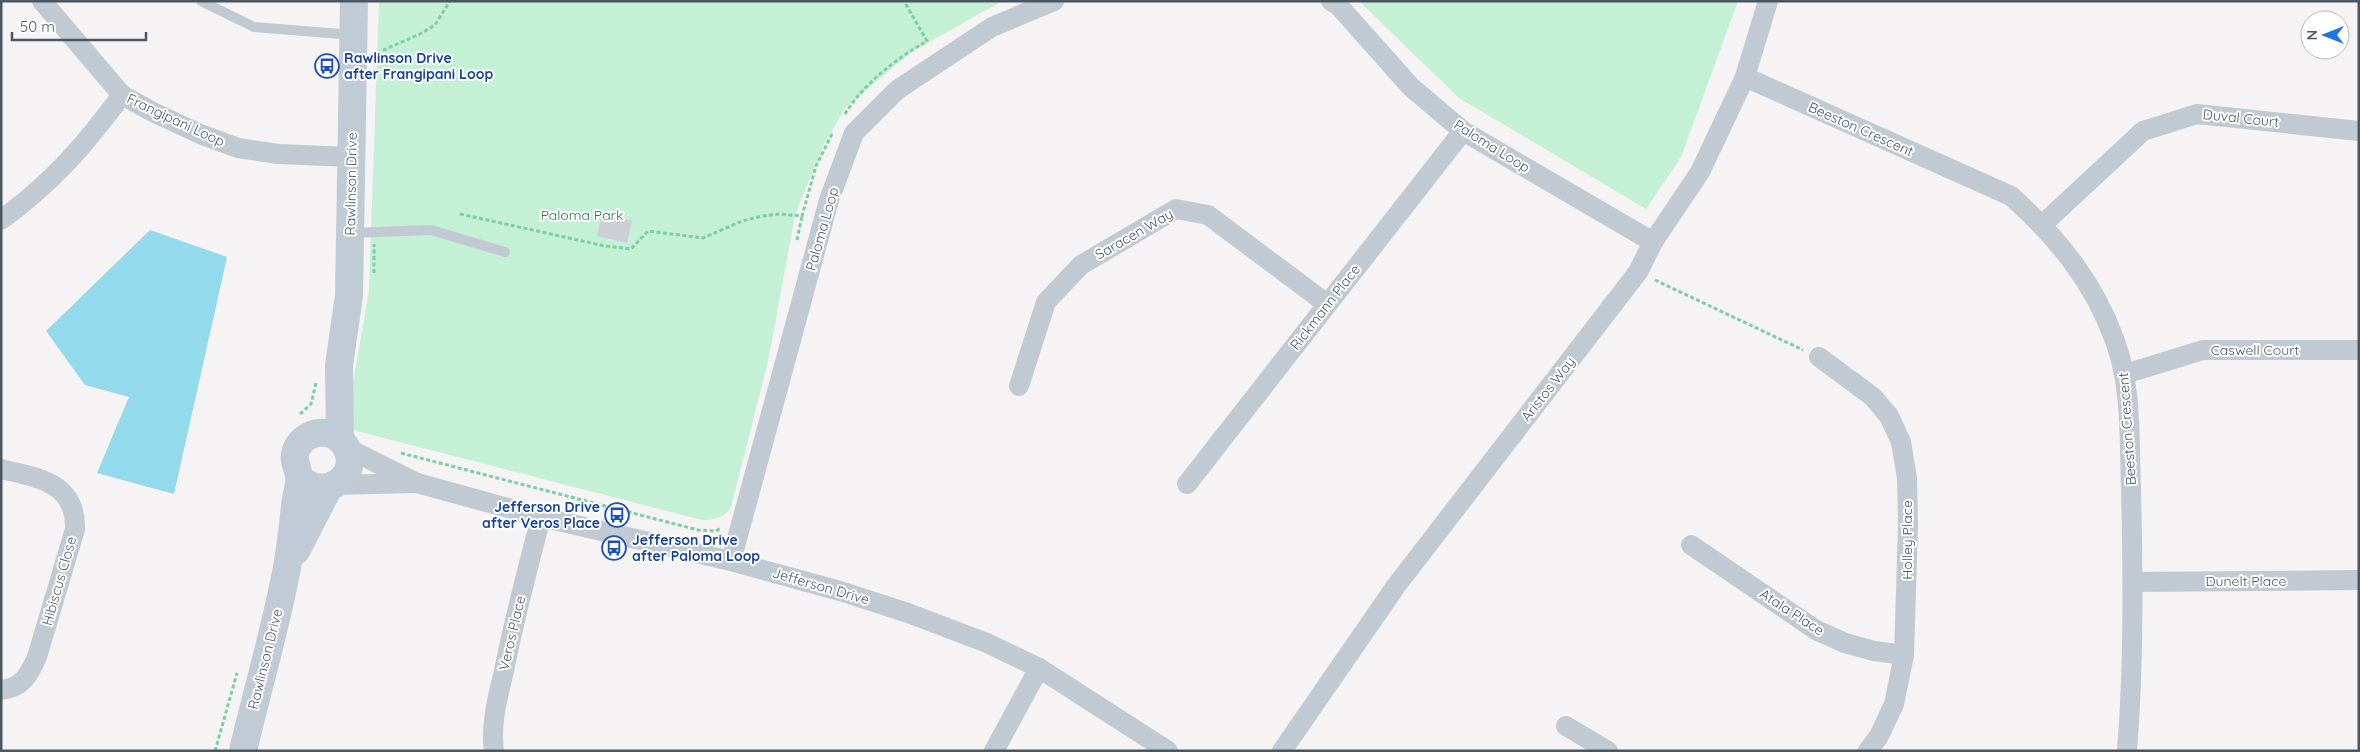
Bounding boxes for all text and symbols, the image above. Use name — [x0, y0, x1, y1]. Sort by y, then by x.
scale bar — [12, 10, 146, 42]
north arrow — [2300, 10, 2350, 60]
text: 50 m — [20, 17, 55, 36]
text: N — [2303, 30, 2321, 40]
place label: Rawlinson Drive after Frangipani Loop — [344, 49, 493, 83]
bus stop icon: Rawlinson Drive after Frangipani Loop — [314, 53, 340, 79]
street label: Frangipani Loop — [124, 89, 228, 151]
street label: Beeston Crescent — [1806, 98, 1917, 160]
street label: Duval Court — [2202, 105, 2280, 131]
street label: Paloma Loop — [1451, 116, 1533, 176]
street label: Rawlinson Drive — [341, 132, 361, 236]
street label: Paloma Loop — [801, 185, 843, 273]
street label: Saracen Way — [1092, 204, 1176, 264]
park label: Paloma Park — [540, 206, 624, 224]
street label: Rickmann Place — [1286, 261, 1364, 353]
street label: Caswell Court — [2211, 341, 2300, 359]
street label: Aristos Way — [1517, 353, 1579, 425]
street label: Beeston Crescent — [2114, 372, 2140, 486]
place label: Jefferson Drive after Veros Place — [482, 498, 600, 532]
street label: Holley Place — [1898, 500, 1916, 580]
bus stop icon: Jefferson Drive after Veros Place — [604, 502, 630, 528]
place label: Jefferson Drive after Paloma Loop — [632, 531, 760, 565]
street label: Hibiscus Close — [38, 534, 80, 628]
bus stop icon: Jefferson Drive after Paloma Loop — [601, 535, 627, 561]
street label: Jefferson Drive — [770, 564, 872, 608]
street label: Dunelt Place — [2206, 572, 2287, 590]
street label: Atala Place — [1756, 585, 1828, 639]
street label: Veros Place — [495, 594, 529, 672]
street label: Rawlinson Drive — [244, 607, 286, 711]

